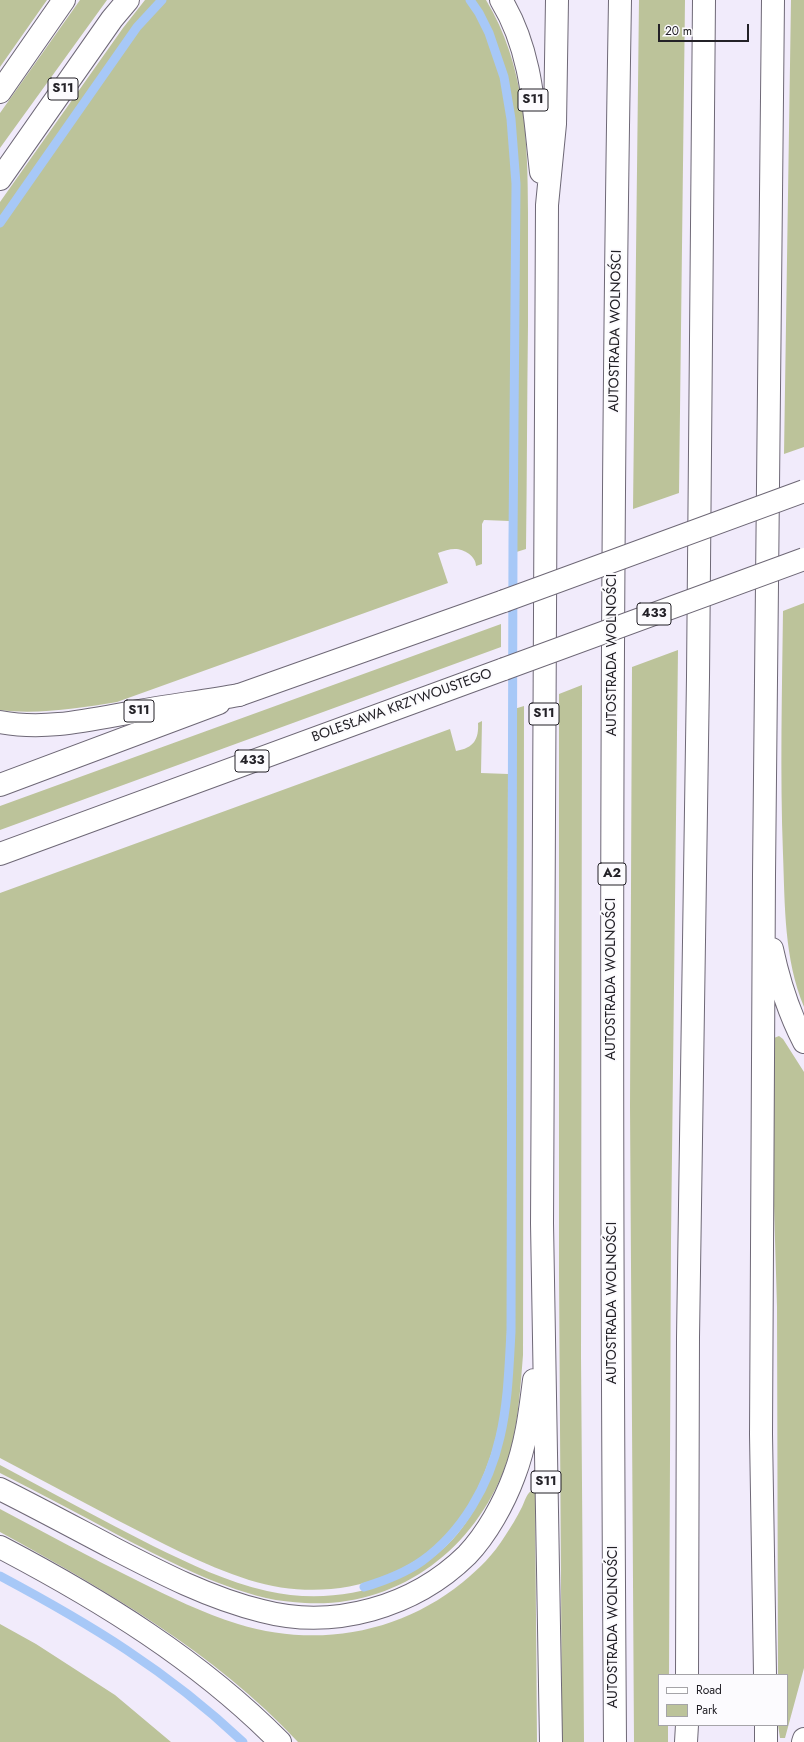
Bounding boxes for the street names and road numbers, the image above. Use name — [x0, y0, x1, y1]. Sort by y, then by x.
road number: S11 — [48, 78, 78, 100]
road number: S11 — [518, 89, 548, 111]
street label: AUTOSTRADA WOLNOŚCI — [606, 250, 626, 412]
street label: AUTOSTRADA WOLNOŚCI — [605, 574, 621, 736]
road number: 433 — [637, 603, 671, 625]
street label: BOLESŁAWA KRZYWOUSTEGO — [310, 666, 494, 746]
road number: S11 — [124, 700, 154, 722]
road number: S11 — [529, 703, 559, 725]
road number: 433 — [235, 750, 269, 772]
road number: A2 — [598, 863, 626, 885]
street label: AUTOSTRADA WOLNOŚCI — [604, 898, 620, 1060]
street label: AUTOSTRADA WOLNOŚCI — [605, 1222, 621, 1384]
road number: S11 — [531, 1471, 561, 1493]
street label: AUTOSTRADA WOLNOŚCI — [606, 1546, 622, 1708]

